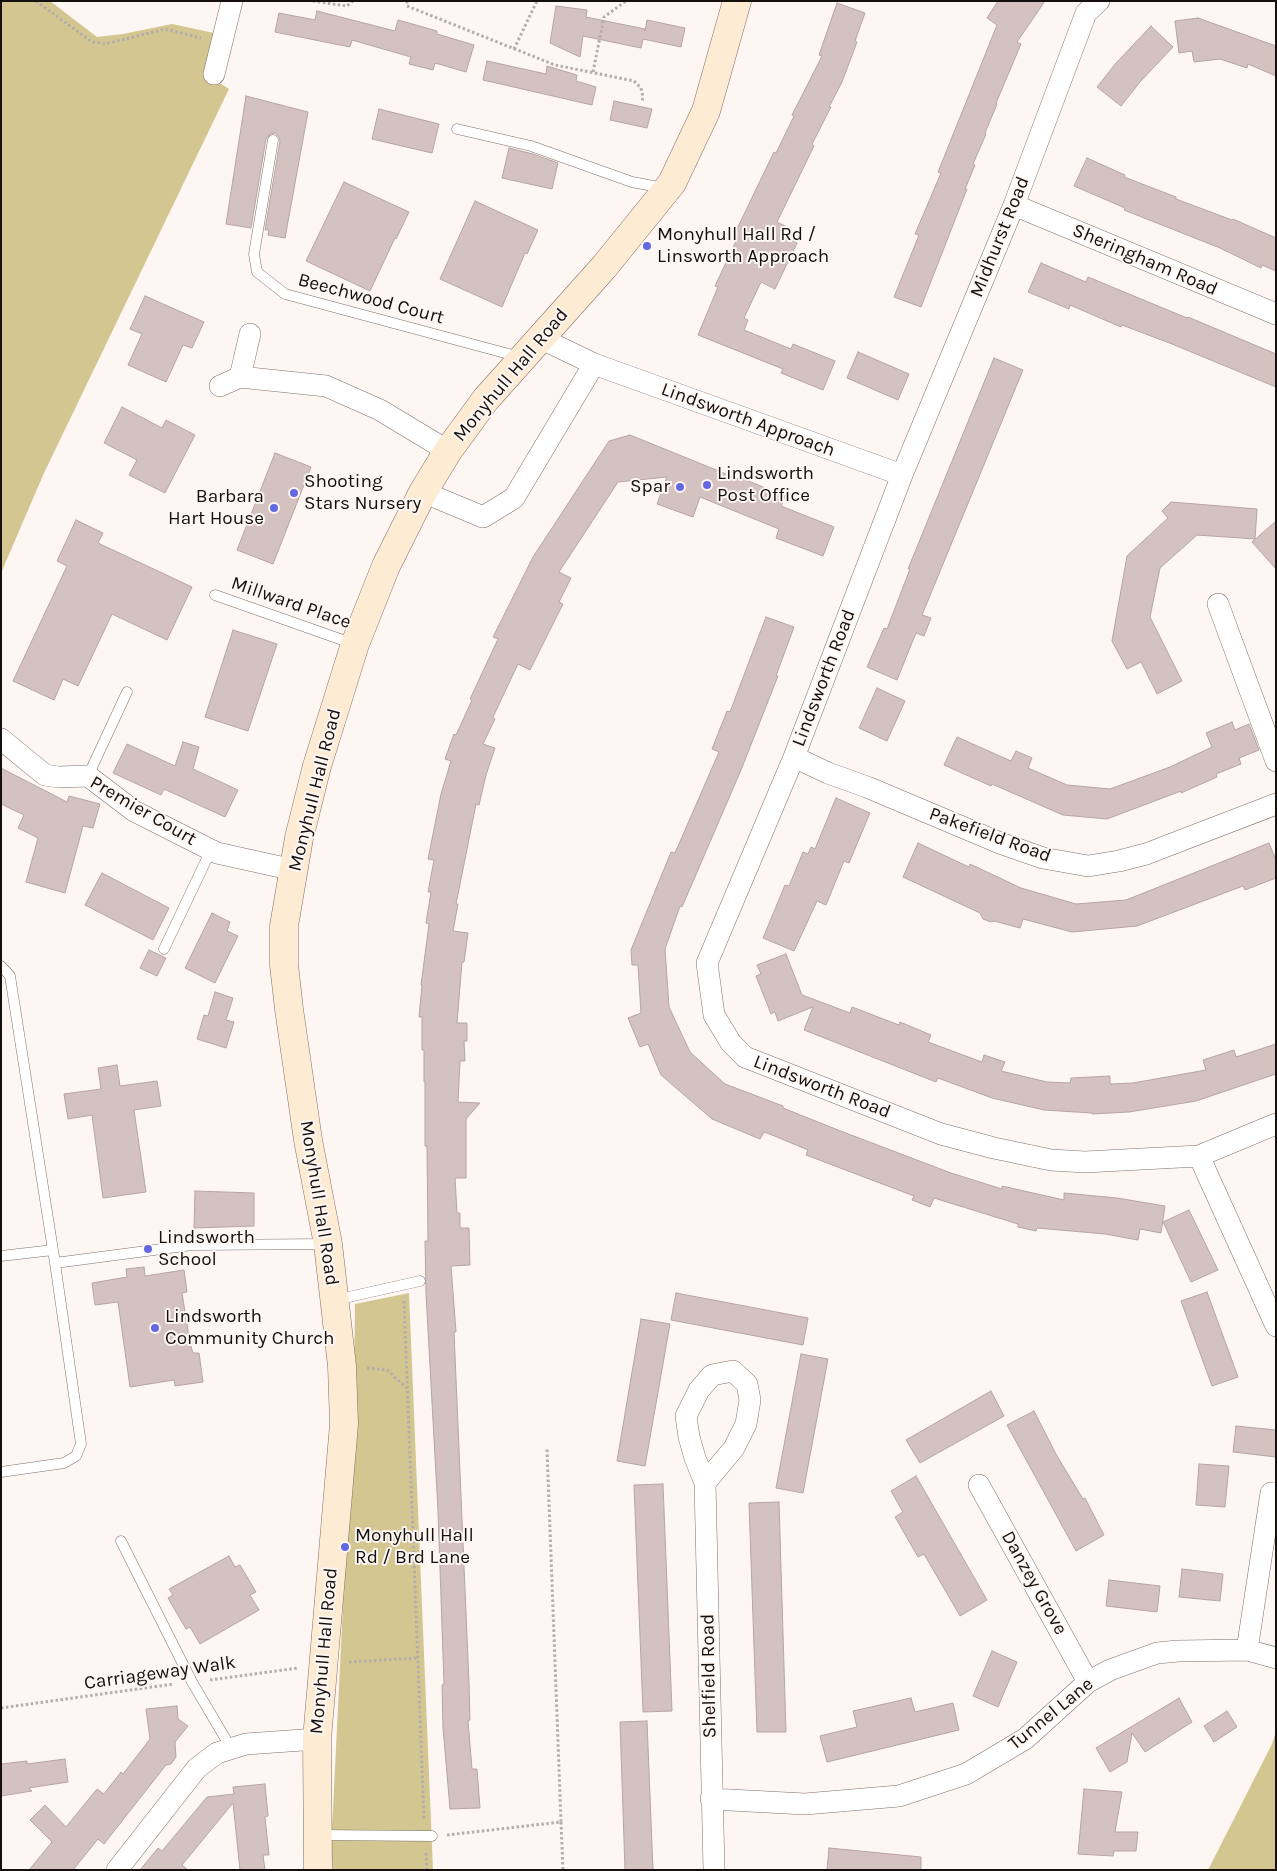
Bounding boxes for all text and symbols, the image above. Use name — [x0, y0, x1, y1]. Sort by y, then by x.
street label: Midhurst Road — [965, 173, 1035, 301]
street label: Sheringham Road — [1069, 219, 1221, 301]
place label: Monyhull Hall Rd / Linsworth Approach — [657, 224, 829, 268]
marker: Monyhull Hall Rd / Linsworth Approach — [641, 240, 653, 252]
street label: Beechwood Court — [295, 269, 447, 329]
street label: Monyhull Hall Road — [449, 304, 573, 446]
street label: Lindsworth Approach — [658, 378, 838, 462]
place label: Lindsworth Post Office — [717, 463, 814, 507]
place label: Shooting Stars Nursery — [304, 471, 421, 515]
place label: Spar — [630, 476, 670, 498]
marker: Lindsworth Post Office — [701, 479, 713, 491]
marker: Spar — [674, 481, 686, 493]
place label: Barbara Hart House — [168, 486, 264, 530]
marker: Shooting Stars Nursery — [288, 487, 300, 499]
marker: Barbara Hart House — [268, 502, 280, 514]
street label: Millward Place — [228, 572, 354, 634]
street label: Lindsworth Road — [787, 606, 861, 750]
street label: Monyhull Hall Road — [284, 706, 346, 874]
street label: Premier Court — [86, 771, 200, 851]
street label: Pakefield Road — [926, 802, 1054, 868]
street label: Lindsworth Road — [750, 1050, 894, 1124]
street label: Monyhull Hall Road — [295, 1119, 343, 1287]
place label: Lindsworth School — [158, 1227, 255, 1271]
marker: Lindsworth School — [142, 1243, 154, 1255]
place label: Lindsworth Community Church — [165, 1306, 334, 1350]
marker: Lindsworth Community Church — [149, 1322, 161, 1334]
place label: Monyhull Hall Rd / Brd Lane — [355, 1525, 474, 1569]
street label: Danzey Grove — [996, 1527, 1072, 1639]
marker: Monyhull Hall Rd / Brd Lane — [339, 1541, 351, 1553]
street label: Monyhull Hall Road — [305, 1567, 343, 1735]
street label: Shelfield Road — [697, 1613, 721, 1739]
street label: Carriageway Walk — [83, 1651, 237, 1695]
street label: Tunnel Lane — [1004, 1673, 1098, 1755]

